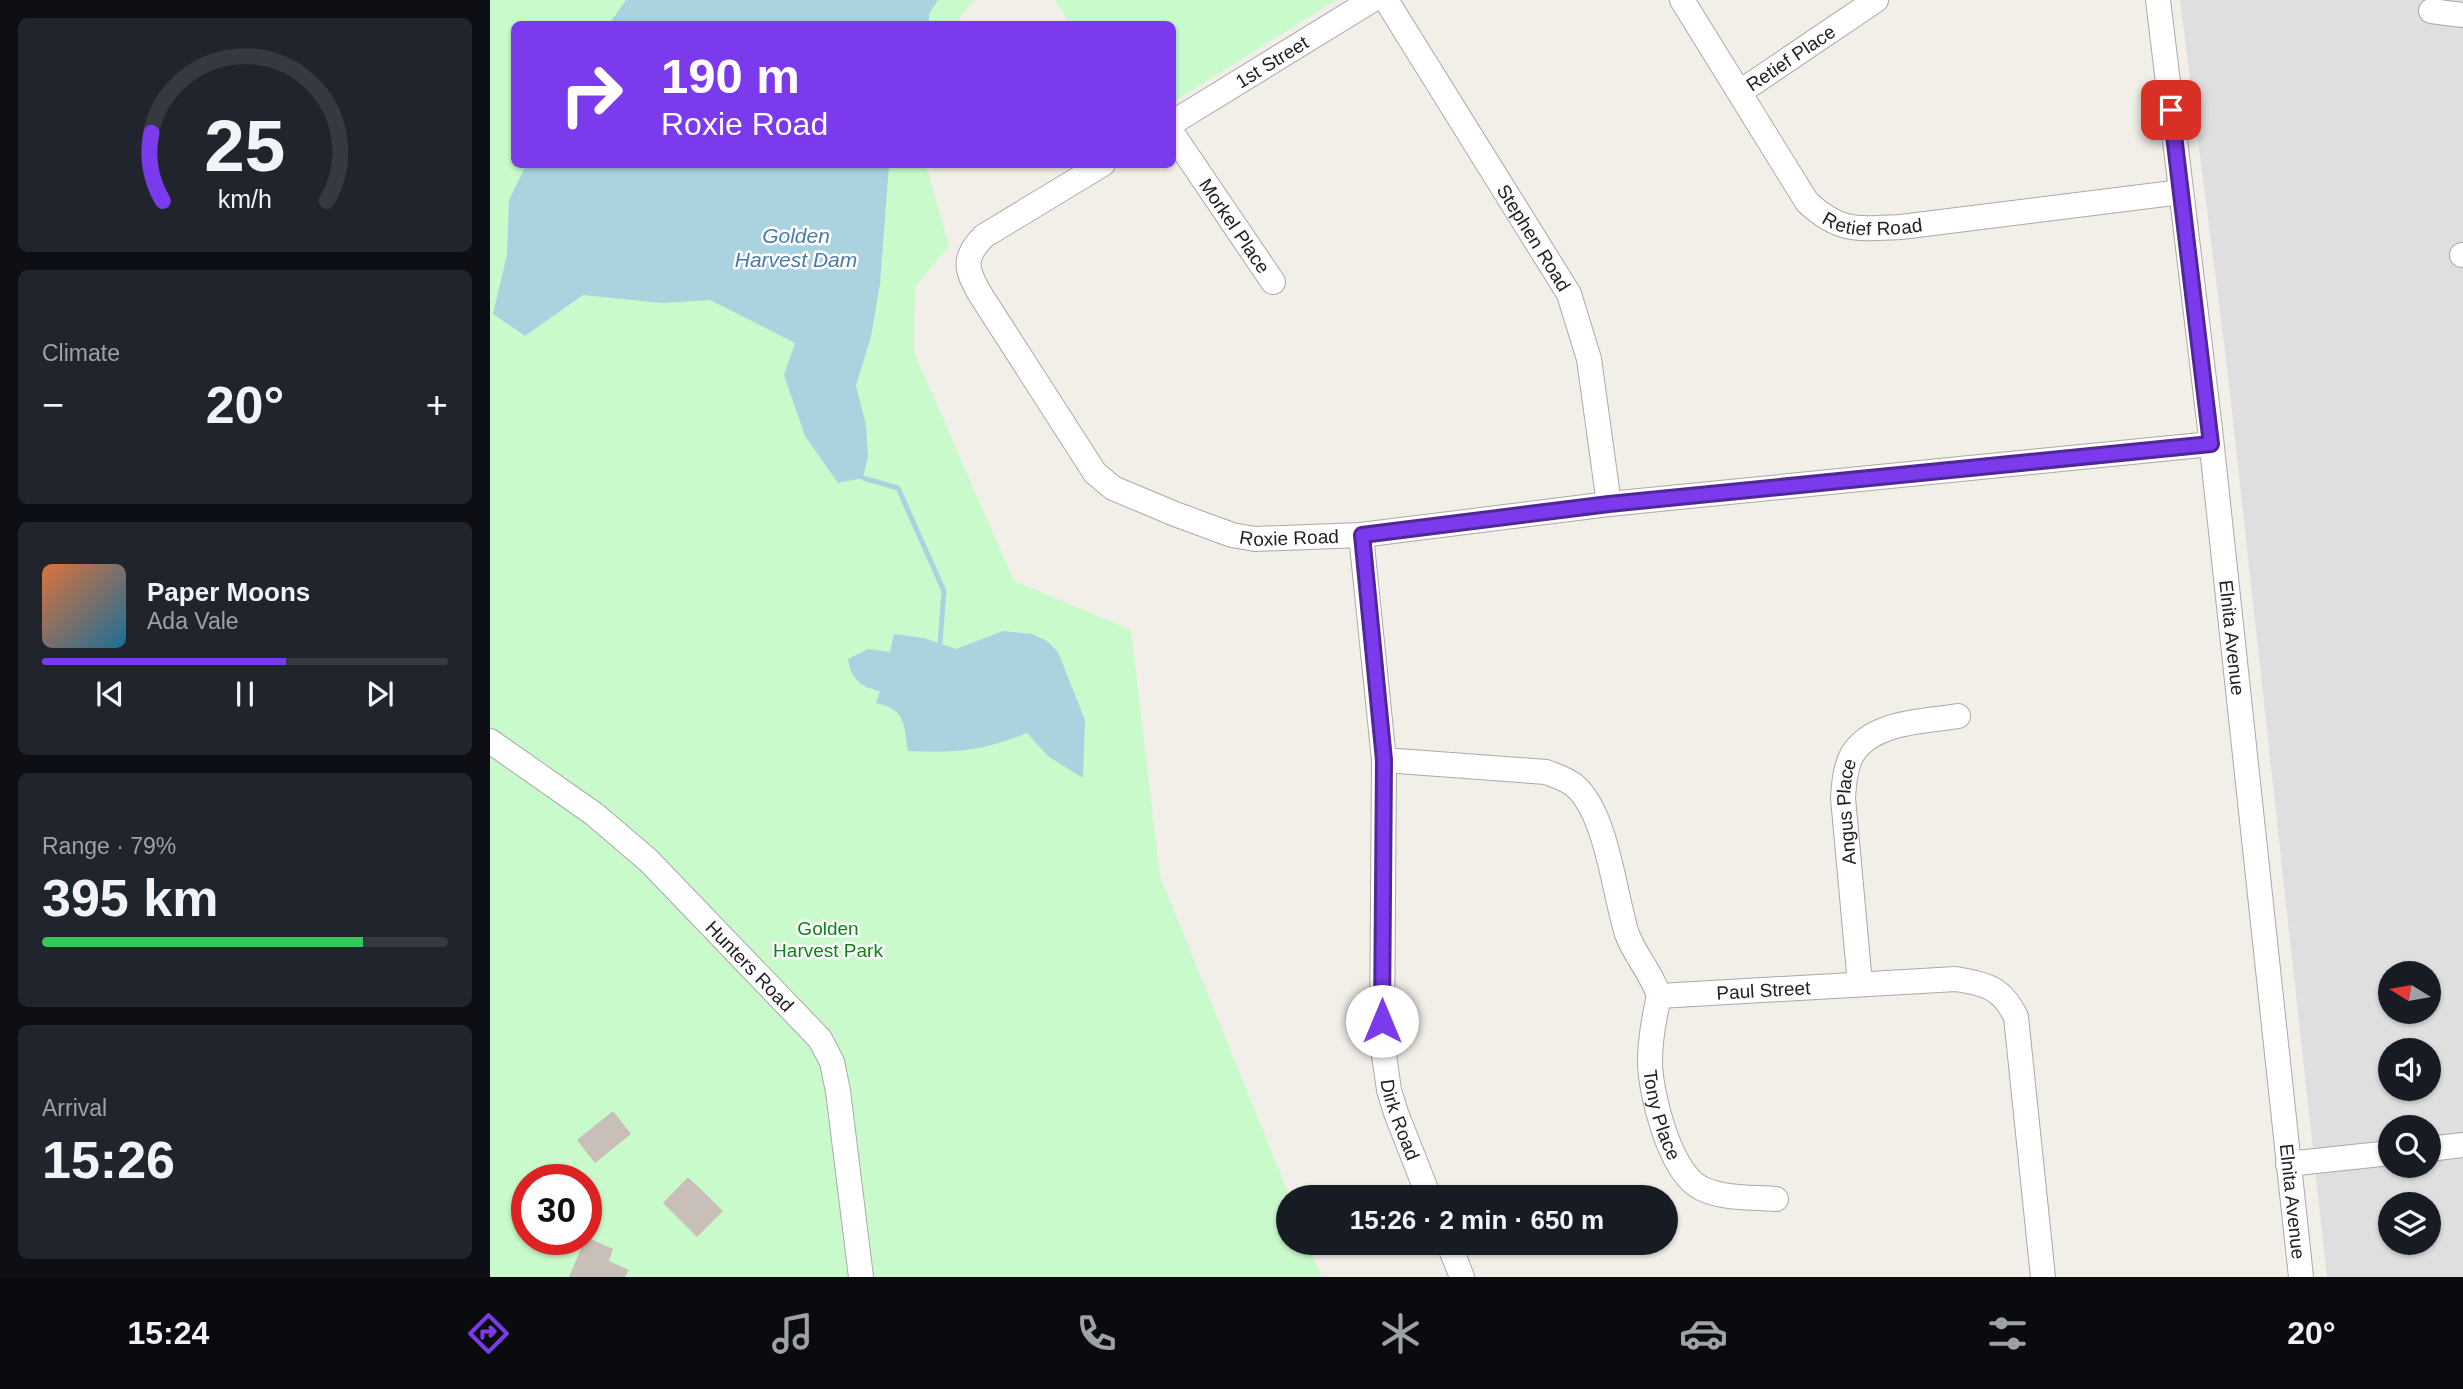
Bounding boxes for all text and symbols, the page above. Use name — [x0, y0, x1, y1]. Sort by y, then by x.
street label: Retief Place — [1742, 21, 1839, 96]
street label: 1st Street — [1232, 31, 1313, 92]
icon: right — [546, 49, 637, 140]
text: 190 m — [661, 49, 800, 103]
pin — [2141, 80, 2201, 140]
icon: arrive — [2152, 91, 2190, 129]
text: 25 — [205, 105, 285, 186]
text: Roxie Road — [661, 106, 828, 142]
street label: Morkel Place — [1195, 175, 1274, 277]
street label: Stephen Road — [1492, 181, 1575, 295]
text: km/h — [218, 185, 272, 213]
street label: Retief Road — [1819, 208, 1923, 239]
water label: Golden Harvest Dam — [735, 224, 857, 271]
text: Climate — [42, 340, 120, 366]
text: 20° — [206, 376, 284, 434]
text: − — [42, 384, 64, 426]
text: + — [426, 384, 448, 426]
street label: Roxie Road — [1238, 526, 1339, 550]
text: Paper Moons — [147, 577, 310, 607]
street label: Elnita Avenue — [2215, 579, 2249, 696]
text: Ada Vale — [147, 608, 239, 634]
icon: previous — [91, 675, 129, 713]
icon: pause — [226, 675, 264, 713]
icon: next — [361, 675, 399, 713]
street label: Angus Place — [1833, 756, 1860, 866]
text: Range · 79% — [42, 833, 176, 859]
text: 395 km — [42, 869, 218, 927]
street label: Hunters Road — [701, 917, 798, 1016]
park label: Golden Harvest Park — [773, 918, 883, 961]
north arrow — [2378, 961, 2441, 1024]
map controls — [2378, 961, 2441, 1255]
street label: Paul Street — [1716, 977, 1812, 1004]
position arrow — [1345, 984, 1419, 1058]
button: sound — [2378, 1038, 2441, 1101]
street label: Tony Place — [1639, 1069, 1685, 1164]
street label: Dirk Road — [1377, 1078, 1423, 1163]
text: Arrival — [42, 1095, 107, 1121]
button: search — [2378, 1115, 2441, 1178]
text: 15:26 — [42, 1131, 175, 1189]
street label: Elnita Avenue — [2276, 1143, 2309, 1260]
speed limit sign: 30 — [511, 1164, 602, 1255]
button: layers — [2378, 1192, 2441, 1255]
text: 15:26 · 2 min · 650 m — [1350, 1205, 1604, 1235]
icon: directions — [464, 1309, 513, 1358]
icon: music — [768, 1309, 817, 1358]
icon: phone — [1072, 1309, 1121, 1358]
icon: climate — [1376, 1309, 1425, 1358]
icon: car — [1679, 1309, 1728, 1358]
icon: filters — [1983, 1309, 2032, 1358]
text: 15:24 — [127, 1315, 209, 1351]
text: 20° — [2287, 1315, 2336, 1351]

